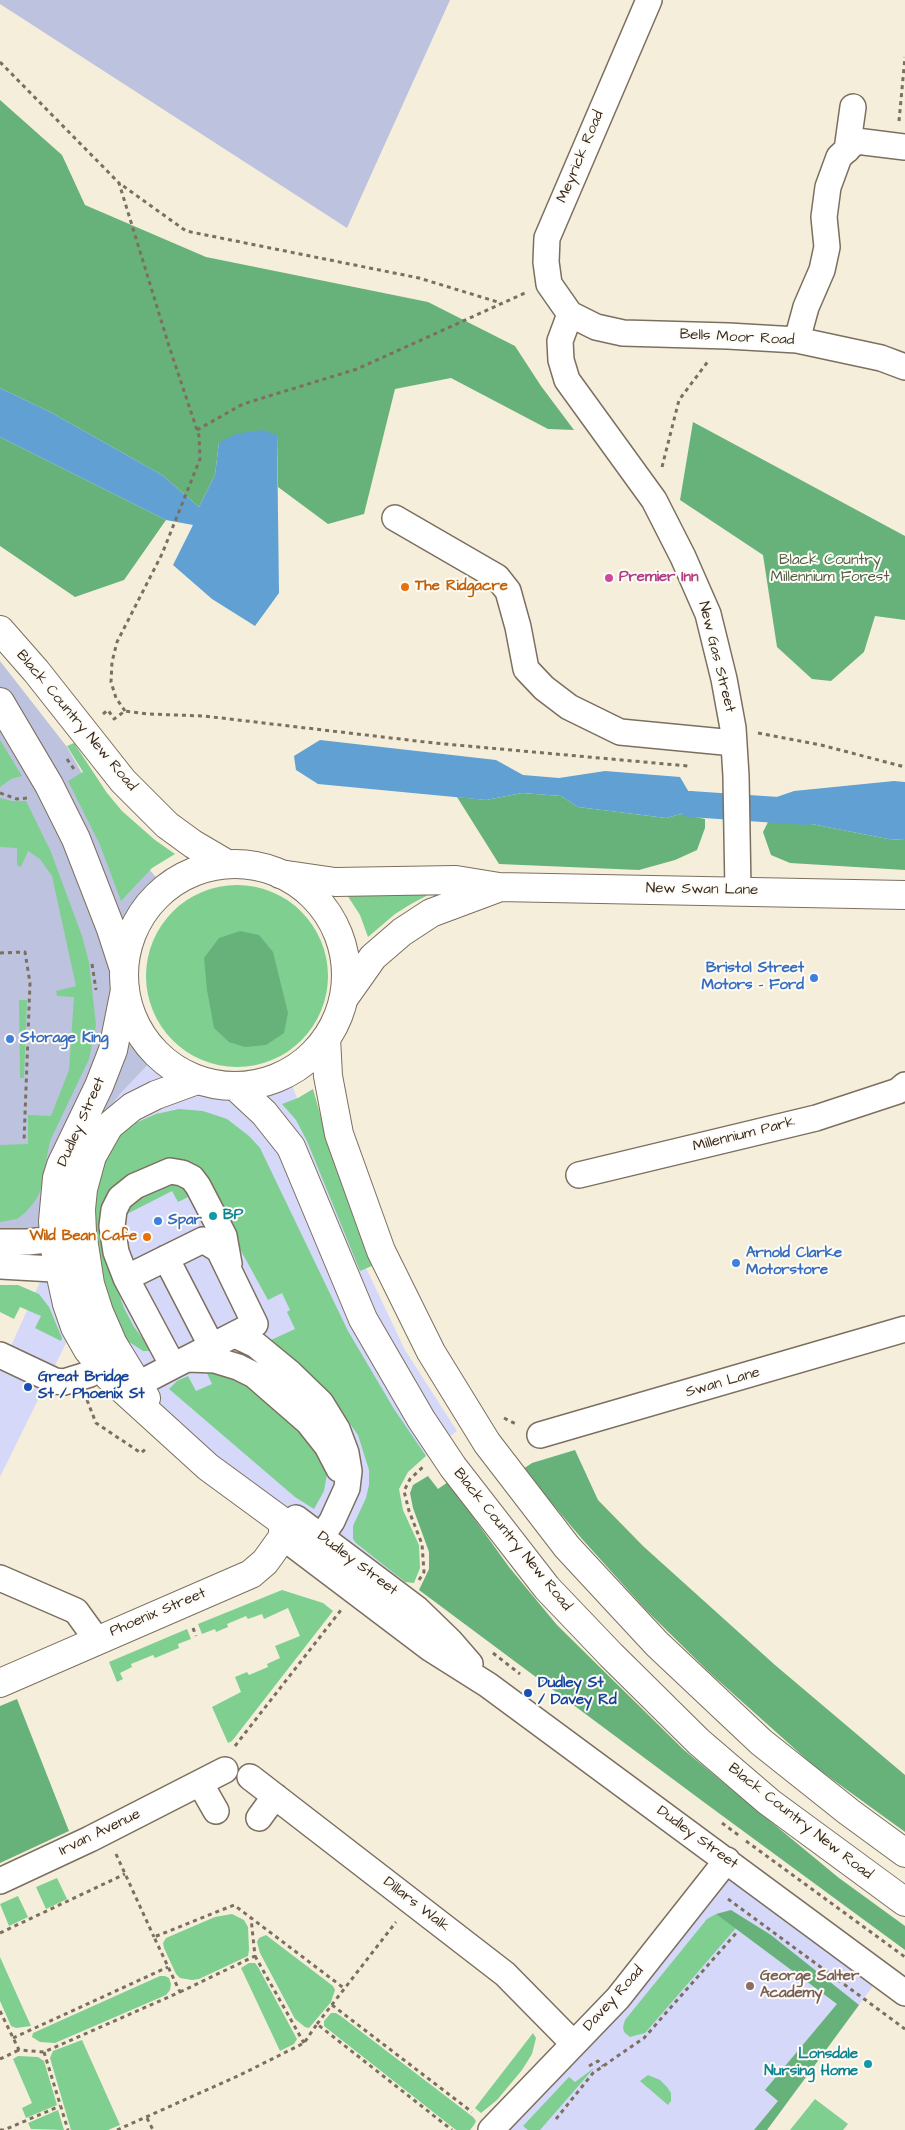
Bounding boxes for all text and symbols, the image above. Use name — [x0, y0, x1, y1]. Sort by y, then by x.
street label: Meyrick Road — [553, 108, 609, 206]
street label: Bells Moor Road — [679, 326, 795, 350]
park label: Black Country Millennium Forest — [771, 552, 889, 587]
place label: Premier Inn — [619, 569, 699, 587]
marker: Premier Inn — [603, 572, 615, 584]
place label: The Ridgacre — [415, 578, 508, 596]
marker: The Ridgacre — [399, 581, 411, 593]
street label: New Gas Street — [694, 600, 738, 714]
street label: Black Country New Road — [12, 647, 140, 795]
street label: New Swan Lane — [646, 880, 758, 900]
place label: Bristol Street Motors - Ford — [701, 960, 804, 995]
marker: Bristol Street Motors - Ford — [808, 972, 820, 984]
place label: Storage King — [20, 1030, 108, 1048]
marker: Storage King — [4, 1033, 16, 1045]
street label: Dudley Street — [54, 1074, 110, 1170]
street label: Millennium Park — [691, 1114, 797, 1156]
place label: BP — [223, 1207, 243, 1225]
marker: BP — [207, 1210, 219, 1222]
place label: Spar — [168, 1212, 202, 1230]
marker: Spar — [152, 1215, 164, 1227]
place label: Wild Bean Cafe — [29, 1228, 137, 1246]
marker: Wild Bean Cafe — [141, 1231, 153, 1243]
place label: Arnold Clarke Motorstore — [746, 1245, 842, 1280]
marker: Arnold Clarke Motorstore — [730, 1257, 742, 1269]
street label: Swan Lane — [684, 1364, 762, 1402]
place label: Great Bridge St / Phoenix St — [38, 1369, 145, 1404]
marker: Great Bridge St / Phoenix St — [22, 1381, 34, 1393]
street label: Black Country New Road — [449, 1465, 575, 1615]
street label: Dudley Street — [313, 1528, 401, 1600]
street label: Phoenix Street — [107, 1585, 209, 1641]
place label: Dudley St / Davey Rd — [538, 1675, 617, 1710]
marker: Dudley St / Davey Rd — [522, 1687, 534, 1699]
street label: Black Country New Road — [724, 1760, 876, 1884]
street label: Dudley Street — [653, 1802, 741, 1874]
street label: Irvan Avenue — [56, 1806, 144, 1860]
street label: Dillars Walk — [379, 1873, 453, 1937]
street label: Davey Road — [580, 1963, 648, 2035]
place label: George Salter Academy — [760, 1968, 859, 2003]
marker: George Salter Academy — [744, 1980, 756, 1992]
place label: Lonsdale Nursing Home — [764, 2046, 858, 2081]
marker: Lonsdale Nursing Home — [862, 2058, 874, 2070]

